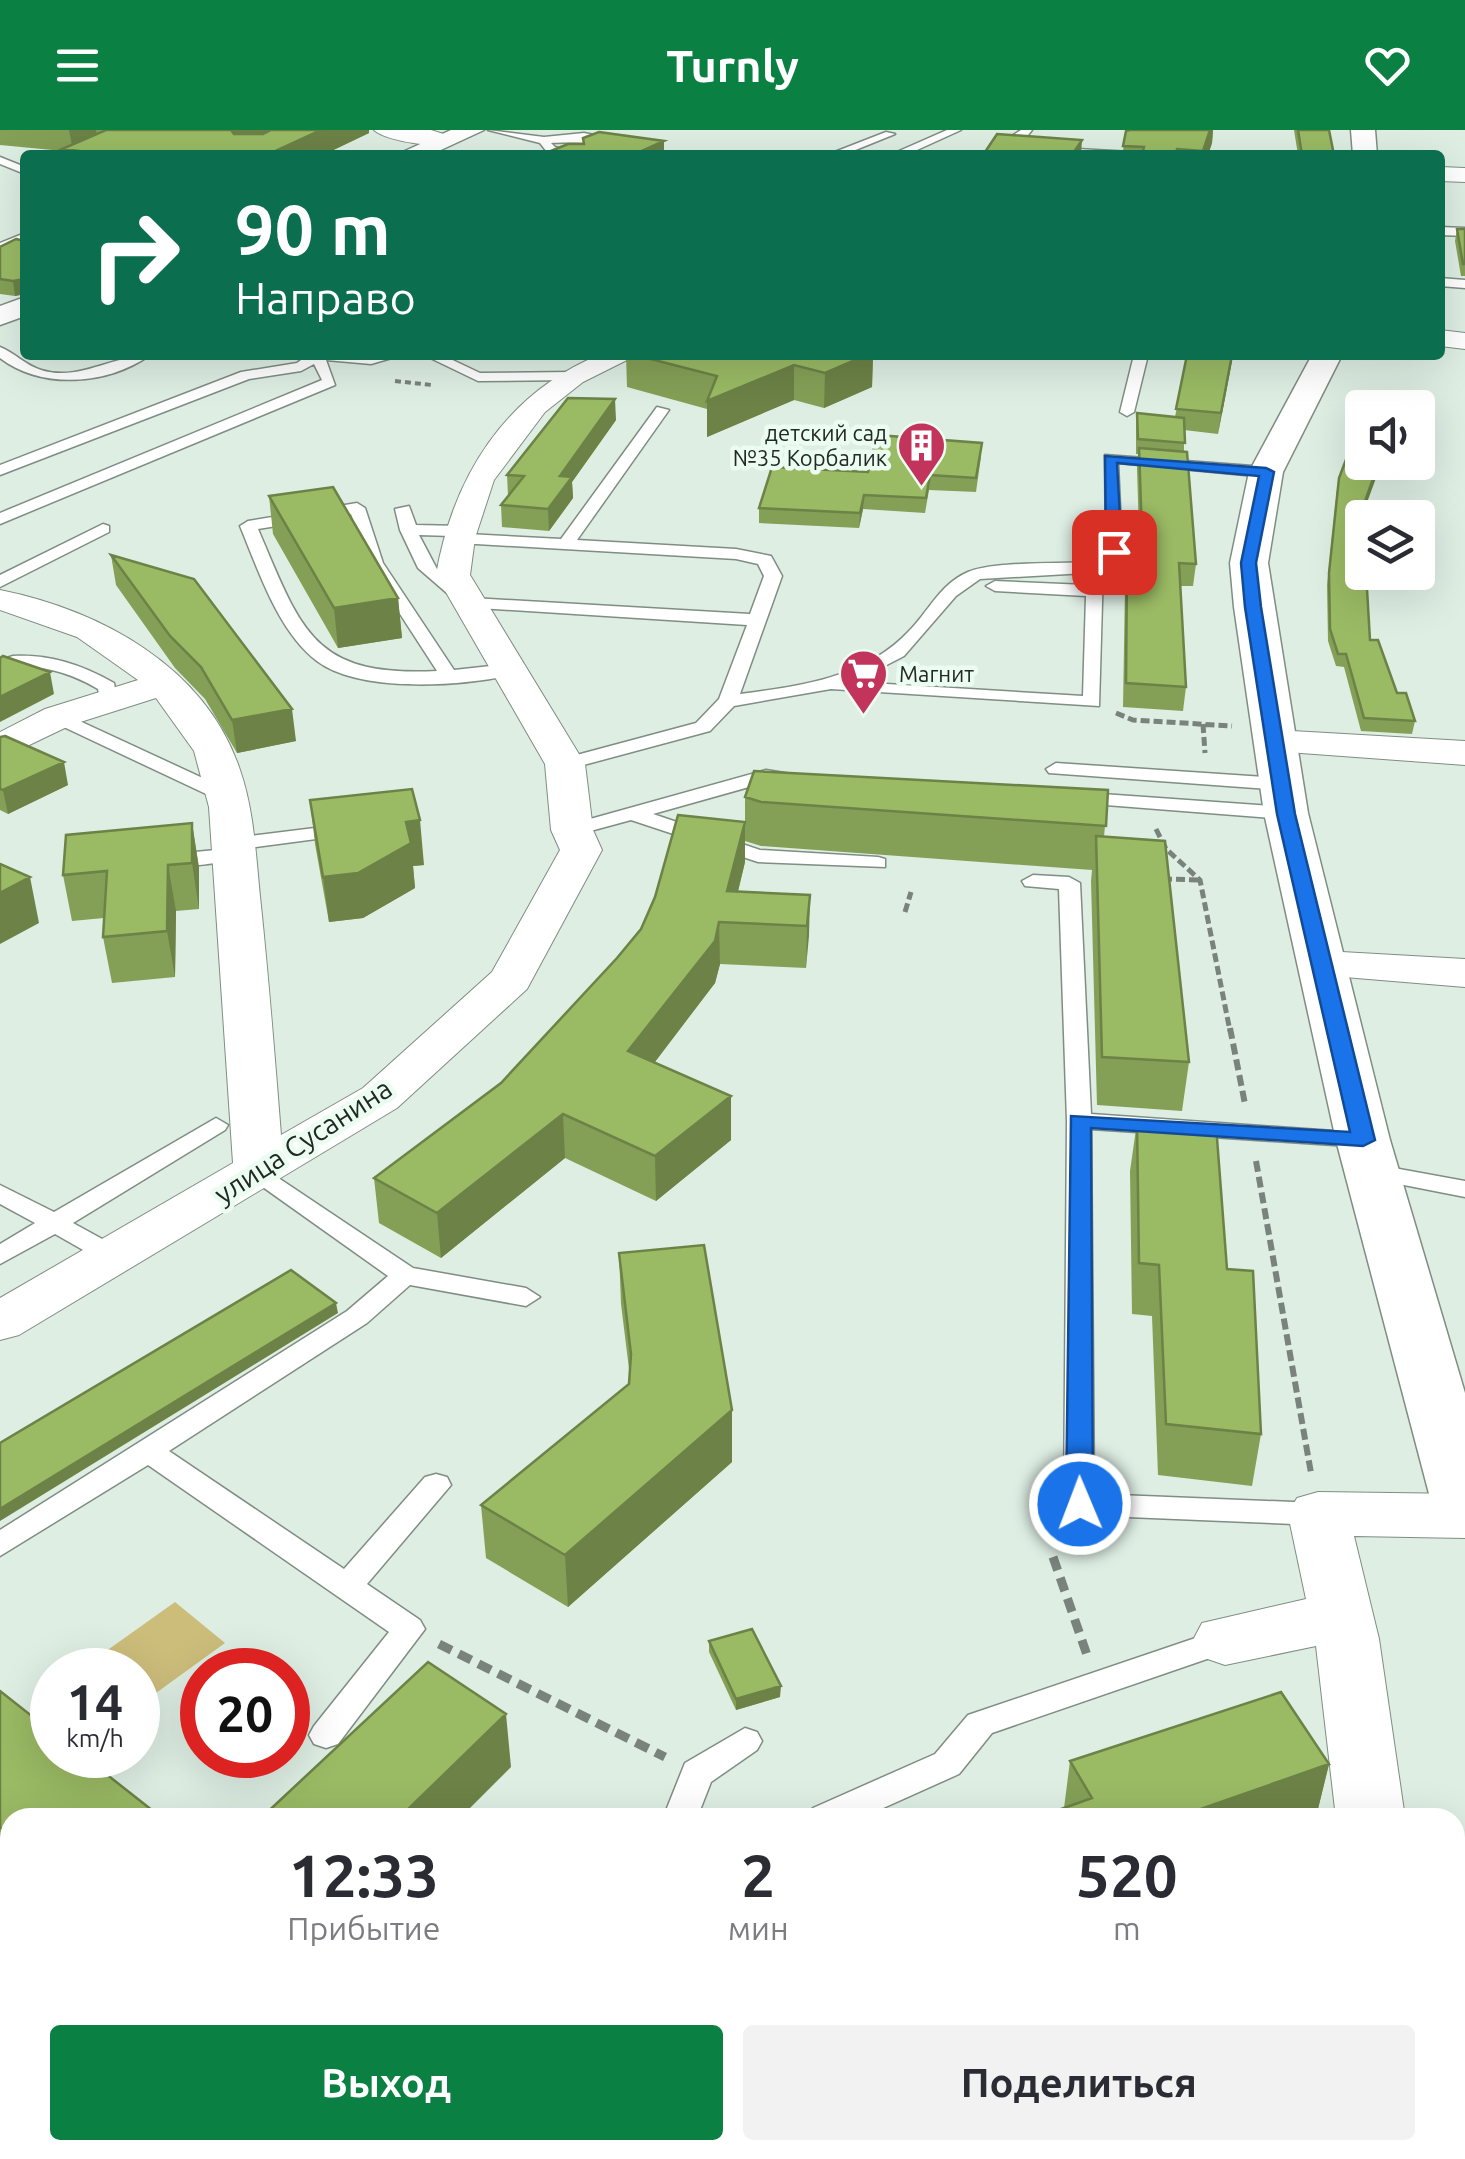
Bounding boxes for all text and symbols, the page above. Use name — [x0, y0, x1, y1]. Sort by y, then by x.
icon: menu — [50, 38, 105, 93]
icon: heart — [1360, 38, 1415, 93]
text: Turnly — [666, 40, 799, 91]
icon: right — [70, 190, 200, 320]
text: 90 m — [235, 190, 391, 268]
text: Направо — [235, 272, 416, 323]
map controls — [1345, 390, 1435, 590]
button: sound — [1345, 390, 1435, 480]
place label: детский сад №35 Корбалик — [733, 420, 887, 470]
building icon: детский сад №35 Корбалик — [896, 420, 948, 488]
button: layers — [1345, 500, 1435, 590]
pin — [1072, 510, 1157, 595]
icon: arrive — [1087, 525, 1142, 580]
supermarket icon: Магнит — [838, 648, 890, 716]
place label: Магнит — [899, 661, 974, 686]
street label: улица Сусанина — [208, 1072, 397, 1209]
position arrow — [1028, 1452, 1132, 1556]
speed limit sign: 20 — [180, 1648, 310, 1778]
text: 14 — [67, 1673, 123, 1729]
text: km/h — [66, 1724, 124, 1752]
text: 12:33 — [289, 1841, 439, 1908]
text: 2 — [741, 1841, 775, 1908]
text: 520 — [1076, 1841, 1178, 1908]
text: Прибытие — [287, 1910, 440, 1946]
text: мин — [728, 1910, 789, 1946]
text: m — [1113, 1910, 1141, 1946]
button: Выход — [50, 2025, 723, 2140]
button: Поделиться — [743, 2025, 1415, 2140]

